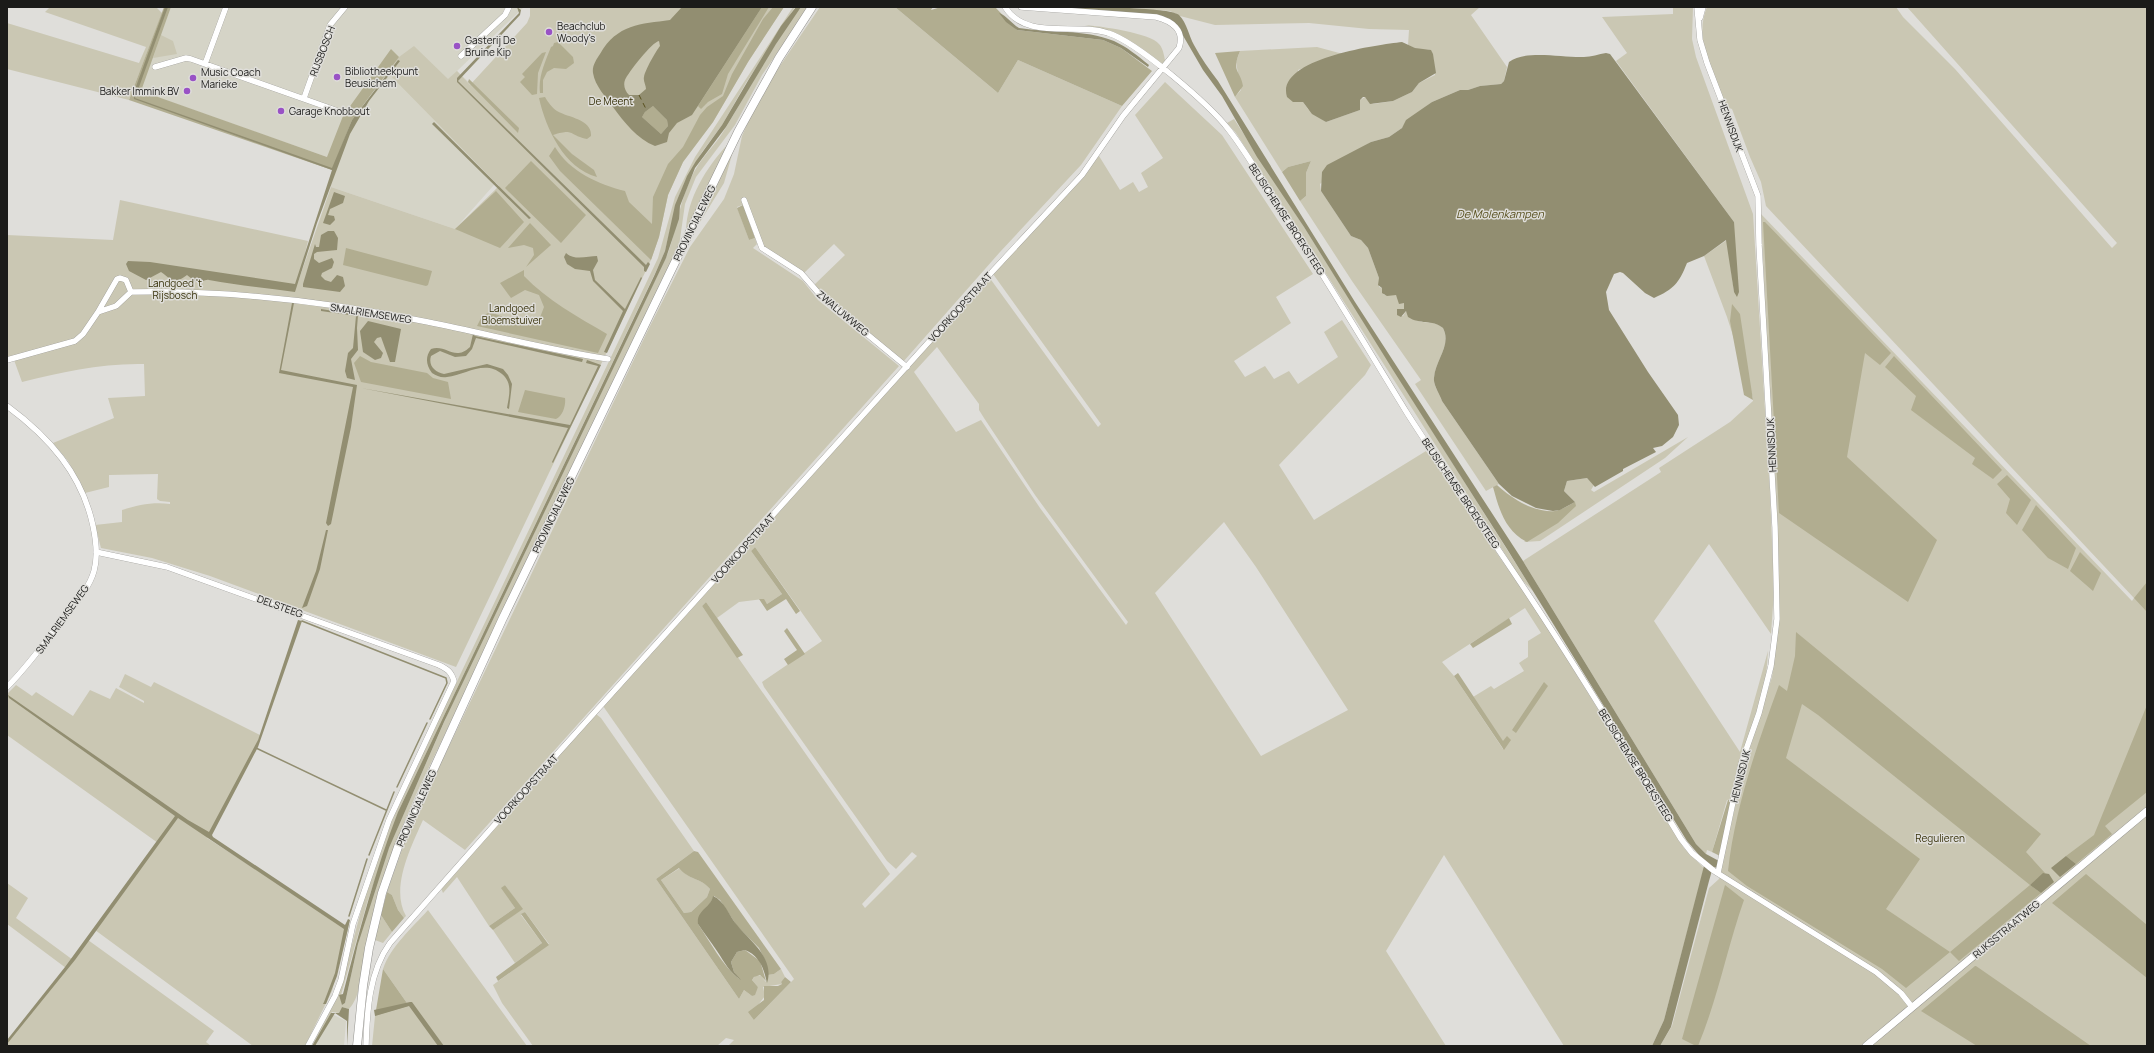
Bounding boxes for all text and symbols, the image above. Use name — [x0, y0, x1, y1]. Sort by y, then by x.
place label: Beachclub Woody's — [557, 19, 606, 45]
street label: RIJSBOSCH — [306, 24, 338, 78]
marker: Beachclub Woody's — [544, 27, 554, 37]
place label: Gasterij De Bruine Kip — [465, 33, 516, 59]
marker: Gasterij De Bruine Kip — [452, 41, 462, 51]
place label: Bibliotheekpunt Beusichem — [345, 64, 418, 90]
place label: Music Coach Marieke — [201, 65, 261, 91]
marker: Bibliotheekpunt Beusichem — [332, 72, 342, 82]
marker: Music Coach Marieke — [188, 73, 198, 83]
place label: Bakker Immink BV — [100, 84, 179, 98]
marker: Bakker Immink BV — [182, 86, 192, 96]
park label: De Meent — [589, 94, 633, 108]
street label: HENNISDIJK — [1715, 98, 1747, 154]
place label: Garage Knobbout — [289, 104, 370, 118]
marker: Garage Knobbout — [276, 106, 286, 116]
street label: BEUSICHEMSE BROEKSTEEG — [1246, 161, 1328, 277]
street label: PROVINCIALEWEG — [670, 183, 718, 263]
water label: De Molenkampen — [1456, 206, 1544, 221]
street label: VOORKOOPSTRAAT — [925, 269, 995, 345]
park label: Landgoed 't Rijsbosch — [148, 276, 202, 302]
street label: ZWALUWWEG — [814, 287, 872, 339]
street label: SMALRIEMSEWEG — [329, 300, 413, 326]
park label: Landgoed Bloemstuiver — [482, 301, 543, 327]
street label: HENNISDIJK — [1763, 417, 1779, 473]
street label: BEUSICHEMSE BROEKSTEEG — [1419, 435, 1503, 551]
street label: PROVINCIALEWEG — [529, 475, 577, 555]
street label: VOORKOOPSTRAAT — [708, 510, 778, 586]
street label: SMALRIEMSEWEG — [32, 582, 92, 656]
street label: DELSTEEG — [255, 591, 305, 621]
street label: BEUSICHEMSE BROEKSTEEG — [1596, 706, 1676, 824]
street label: HENNISDIJK — [1727, 748, 1753, 804]
street label: VOORKOOPSTRAAT — [491, 751, 561, 827]
street label: PROVINCIALEWEG — [393, 767, 439, 849]
park label: Regulieren — [1915, 831, 1965, 845]
street label: RIJKSSTRAATWEG — [1969, 897, 2043, 961]

